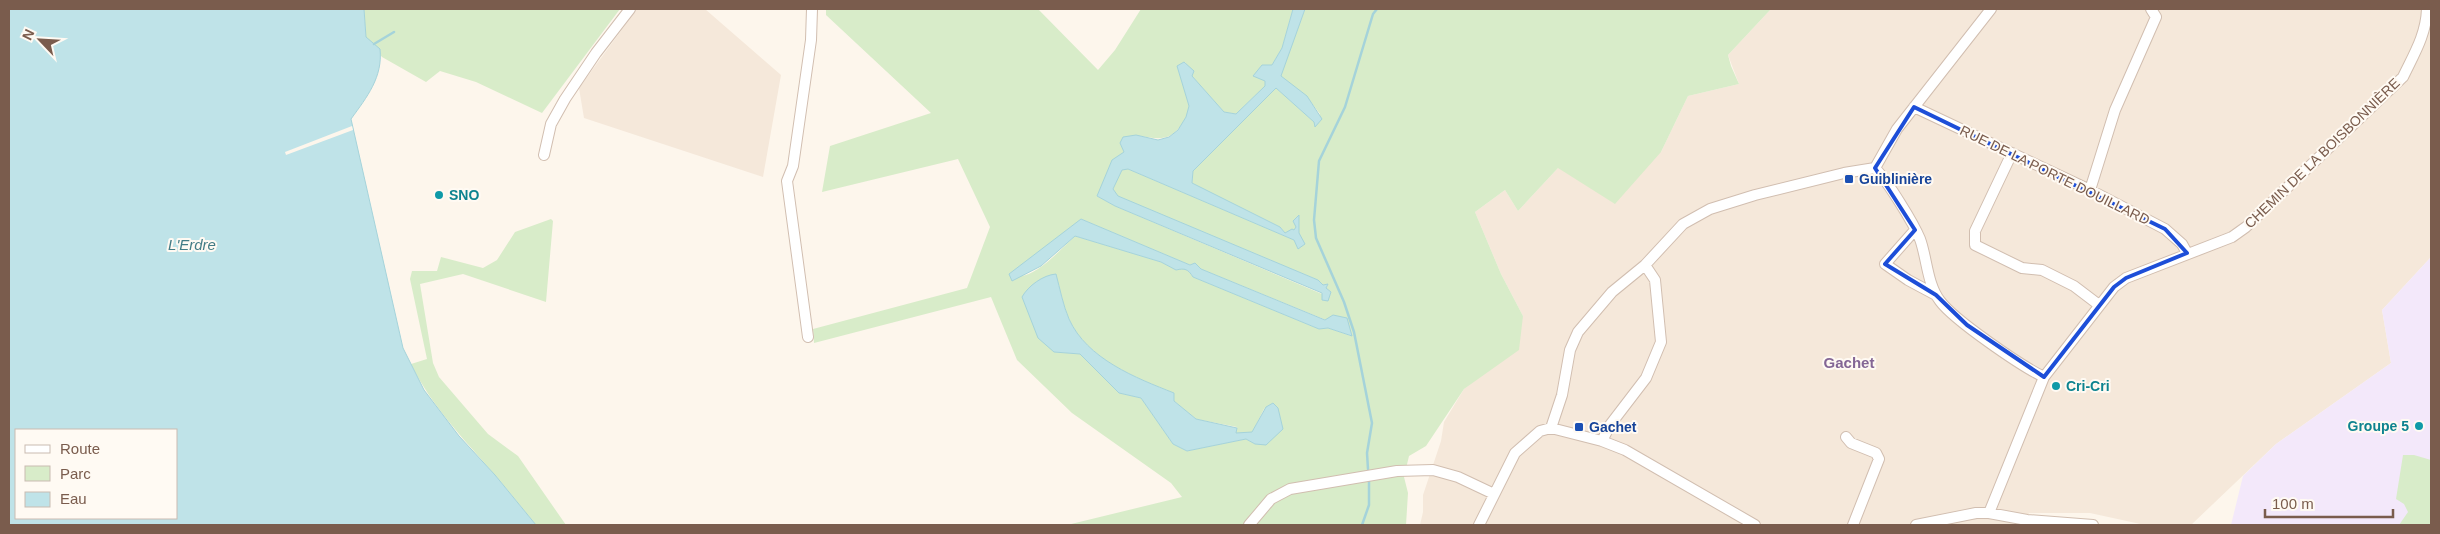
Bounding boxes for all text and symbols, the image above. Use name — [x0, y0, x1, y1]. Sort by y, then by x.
north arrow — [15, 15, 65, 65]
text: N — [19, 27, 38, 42]
street label: CHEMIN DE LA BOISBONNIÈRE — [2241, 75, 2403, 231]
street label: RUE DE LA PORTE DOUILLARD — [1958, 122, 2152, 228]
place label: Guiblinière — [1859, 171, 1932, 187]
marker: Guiblinière — [1843, 173, 1855, 185]
place label: SNO — [449, 187, 479, 203]
marker: SNO — [433, 189, 445, 201]
water label: L'Erdre — [168, 236, 216, 253]
district label: Gachet — [1824, 354, 1874, 371]
place label: Cri-Cri — [2066, 378, 2110, 394]
marker: Cri-Cri — [2050, 380, 2062, 392]
place label: Groupe 5 — [2348, 418, 2409, 434]
place label: Gachet — [1589, 419, 1637, 435]
marker: Groupe 5 — [2413, 420, 2425, 432]
marker: Gachet — [1573, 421, 1585, 433]
legend — [15, 429, 178, 519]
text: Route — [60, 440, 100, 457]
text: Parc — [60, 465, 91, 482]
scale bar — [2265, 486, 2392, 518]
text: Eau — [60, 490, 87, 507]
text: 100 m — [2272, 495, 2314, 512]

